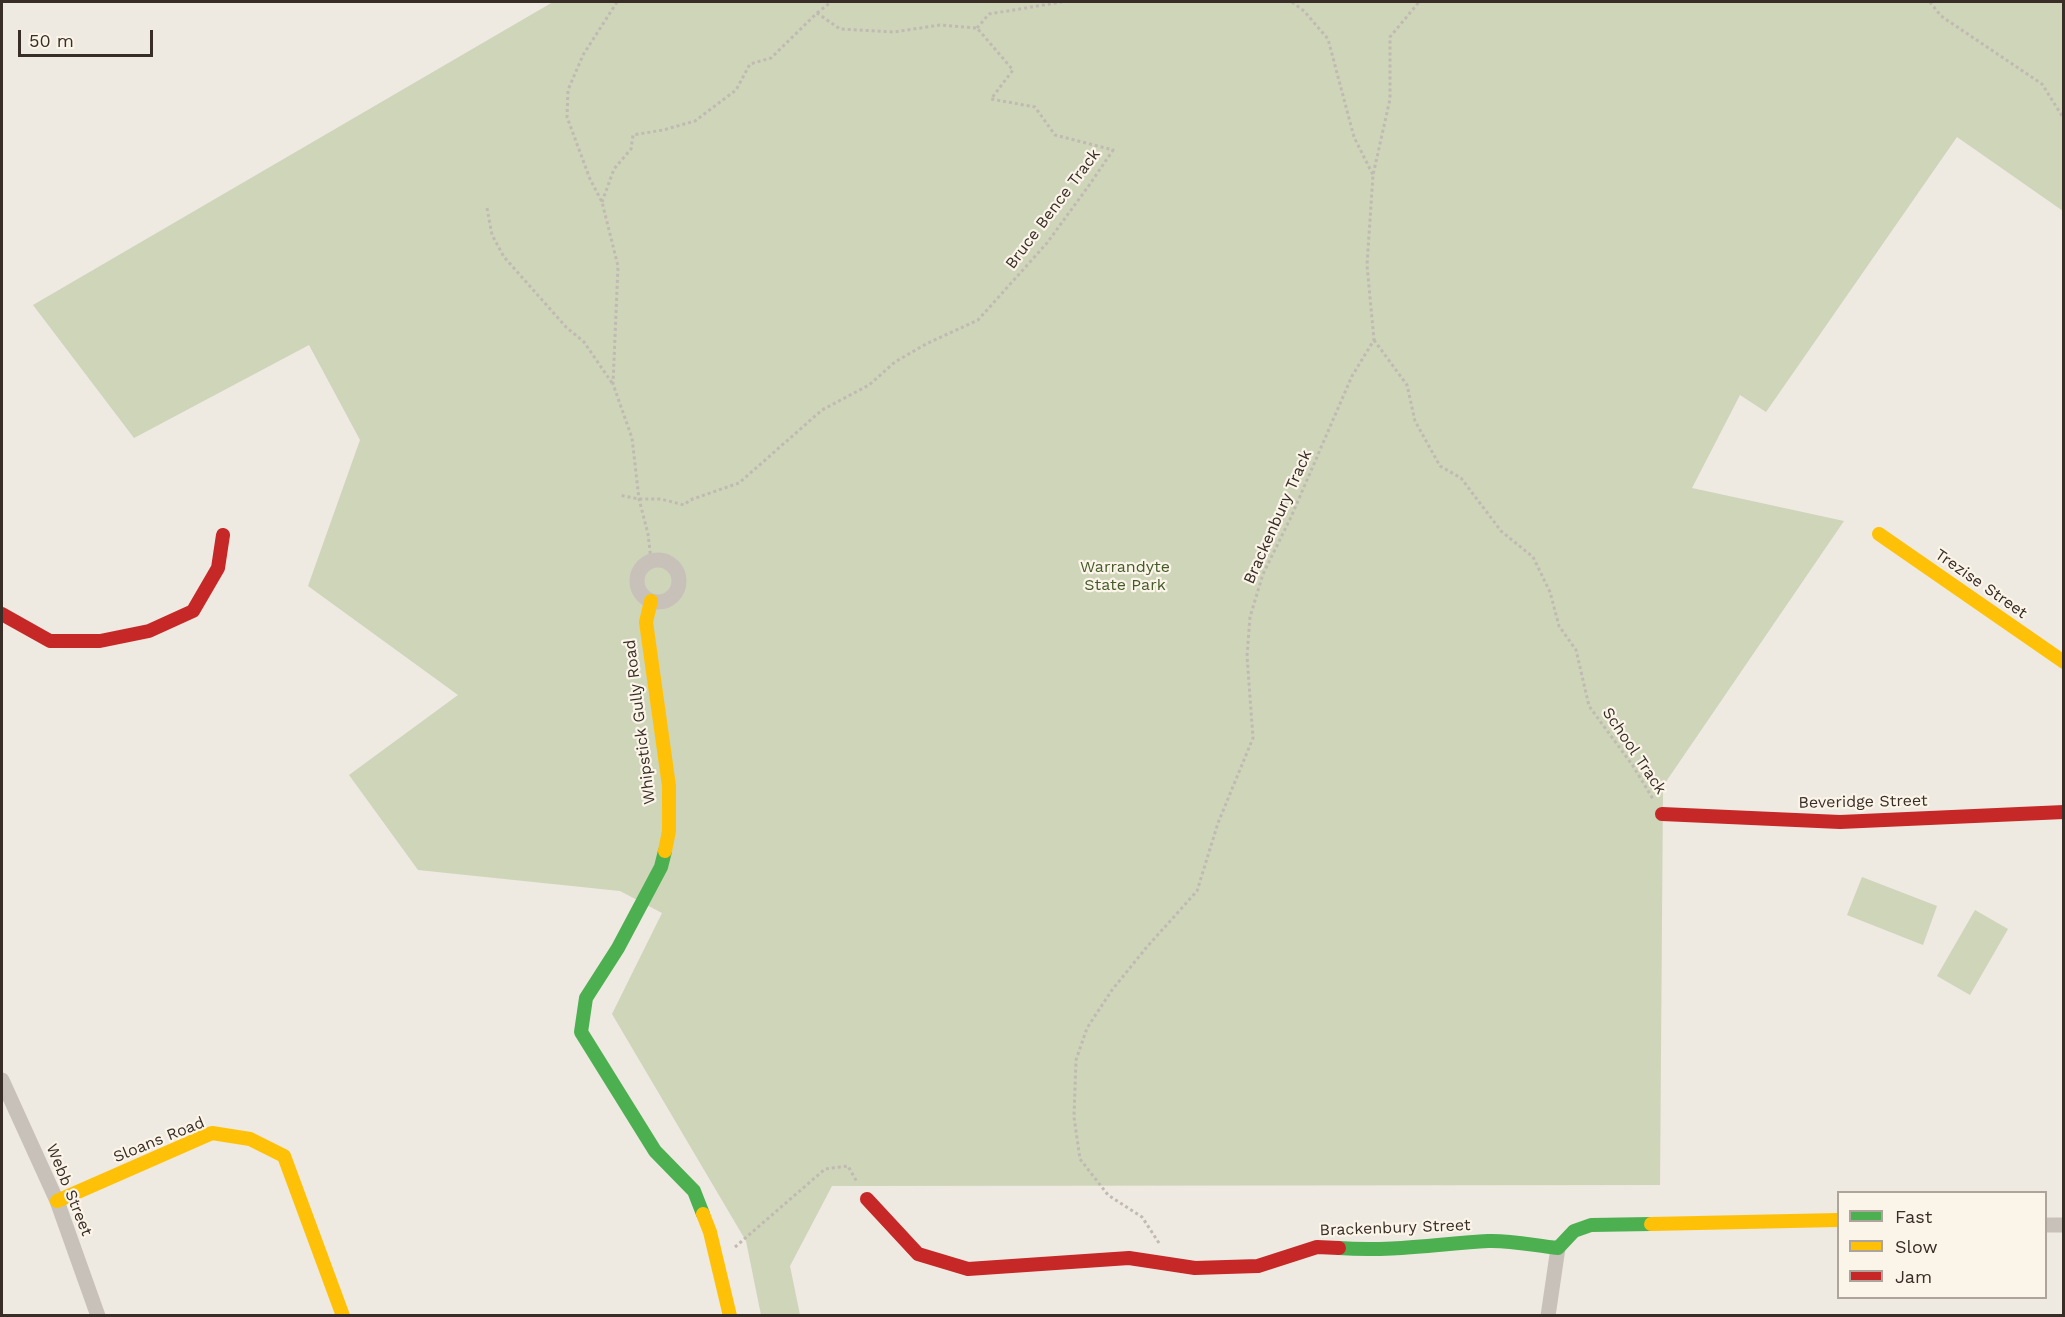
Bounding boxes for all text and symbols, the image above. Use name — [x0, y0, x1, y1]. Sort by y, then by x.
scale bar — [21, 18, 156, 56]
text: 50 m — [29, 30, 74, 51]
street label: Bruce Bence Track — [1001, 145, 1105, 273]
street label: Brackenbury Track — [1240, 447, 1316, 587]
street label: Trezise Street — [1931, 545, 2031, 623]
park label: Warrandyte State Park — [1080, 557, 1170, 595]
street label: Whipstick Gully Road — [620, 638, 660, 806]
street label: School Track — [1598, 704, 1670, 798]
street label: Beveridge Street — [1798, 791, 1928, 813]
street label: Sloans Road — [111, 1113, 207, 1167]
street label: Webb Street — [42, 1141, 96, 1239]
legend — [1837, 1191, 2047, 1299]
text: Fast — [1895, 1206, 1932, 1227]
street label: Brackenbury Street — [1319, 1216, 1471, 1240]
text: Slow — [1895, 1236, 1938, 1257]
text: Jam — [1895, 1266, 1932, 1287]

